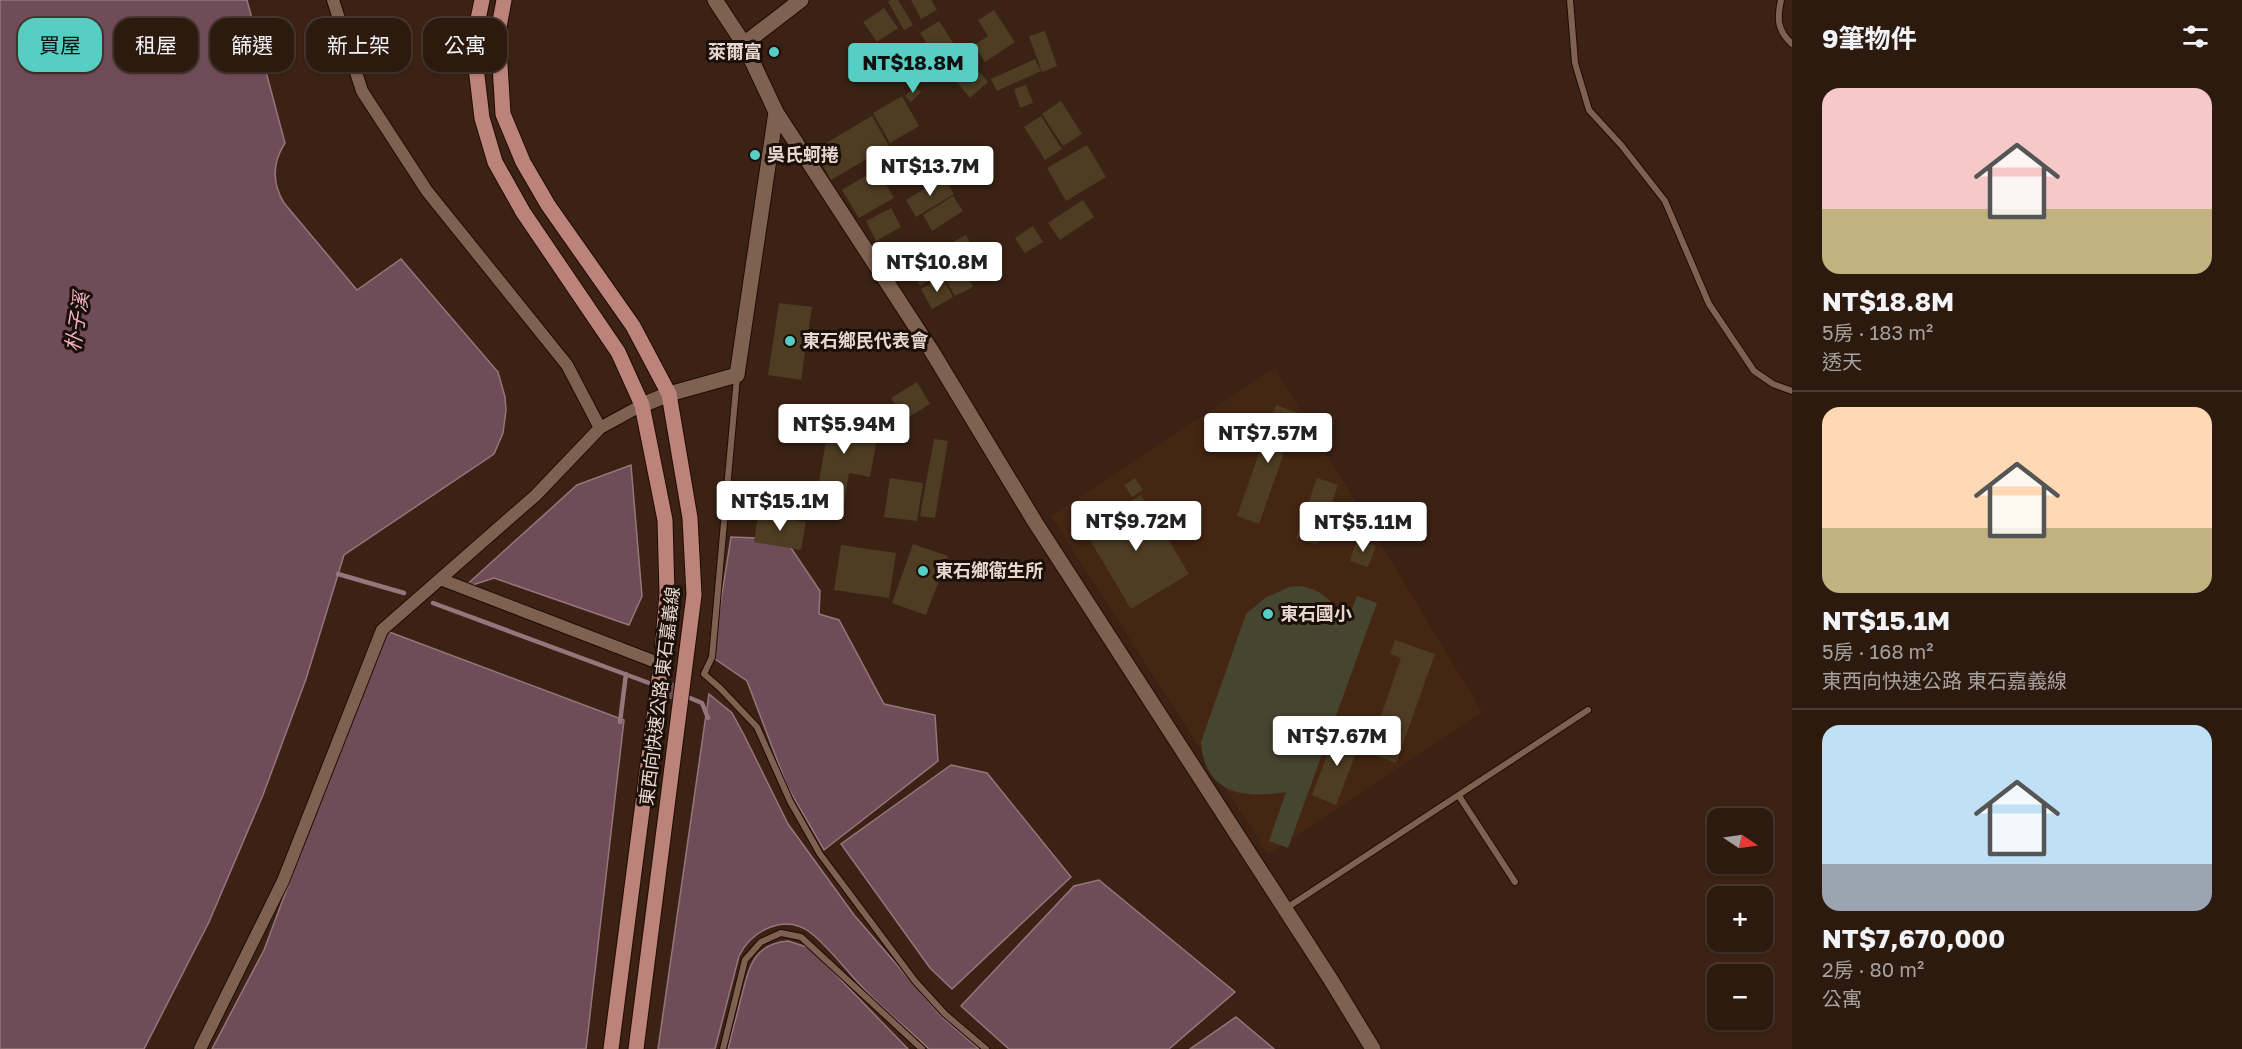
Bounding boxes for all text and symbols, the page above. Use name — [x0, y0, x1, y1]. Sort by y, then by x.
chip: 買屋 — [18, 18, 102, 72]
chip: 租屋 — [114, 18, 198, 72]
chip: 篩選 — [210, 18, 294, 72]
chip: 新上架 — [306, 18, 411, 72]
chip: 公寓 — [423, 18, 507, 72]
icon: filters — [2179, 20, 2212, 53]
text: 9筆物件 — [1822, 23, 1917, 54]
place label: 萊爾富 — [708, 40, 762, 62]
pin: NT$18.8M — [851, 43, 975, 94]
marker: 萊爾富 — [767, 45, 781, 59]
text: NT$18.8M — [862, 50, 964, 74]
icon: home — [1963, 127, 2071, 235]
place label: 吳氏蚵捲 — [767, 143, 839, 165]
pin: NT$13.7M — [868, 146, 992, 197]
marker: 吳氏蚵捲 — [748, 148, 762, 162]
text: NT$13.7M — [880, 153, 980, 177]
pin: NT$10.8M — [875, 242, 999, 293]
text: NT$10.8M — [886, 249, 988, 273]
text: NT$18.8M — [1822, 286, 1954, 317]
water label: 朴子溪 — [59, 287, 93, 353]
text: 5房 · 183 m² — [1822, 320, 1933, 344]
place label: 東石鄉民代表會 — [802, 329, 929, 351]
marker: 東石鄉民代表會 — [783, 334, 797, 348]
text: 透天 — [1822, 349, 1862, 373]
pin: NT$5.94M — [782, 404, 906, 455]
text: NT$5.94M — [792, 411, 896, 435]
pin: NT$7.57M — [1206, 413, 1330, 464]
text: NT$7.57M — [1218, 420, 1318, 444]
icon: home — [1963, 446, 2071, 554]
pin: NT$15.1M — [718, 481, 842, 532]
text: NT$15.1M — [731, 488, 829, 512]
pin: NT$9.72M — [1074, 501, 1198, 552]
pin: NT$5.11M — [1301, 502, 1425, 553]
text: NT$9.72M — [1085, 508, 1187, 532]
text: NT$5.11M — [1314, 509, 1412, 533]
place label: 東石鄉衛生所 — [935, 559, 1043, 581]
marker: 東石鄉衛生所 — [916, 564, 930, 578]
street label: 東西向快速公路 東石嘉義線 — [635, 585, 683, 807]
place label: 東石國小 — [1280, 602, 1352, 624]
text: NT$15.1M — [1822, 605, 1950, 636]
marker: 東石國小 — [1261, 607, 1275, 621]
text: 5房 · 168 m² — [1822, 639, 1934, 663]
text: 東西向快速公路 東石嘉義線 — [1822, 668, 2067, 692]
pin: NT$7.67M — [1275, 716, 1399, 767]
text: NT$7.67M — [1287, 723, 1387, 747]
icon: home — [1963, 764, 2071, 872]
north arrow — [1707, 808, 1773, 874]
map controls — [1707, 808, 1773, 1030]
button: + — [1707, 886, 1773, 952]
text: NT$7,670,000 — [1822, 923, 2005, 954]
text: 2房 · 80 m² — [1822, 957, 1924, 981]
button: − — [1707, 964, 1773, 1030]
text: 公寓 — [1822, 986, 1862, 1010]

